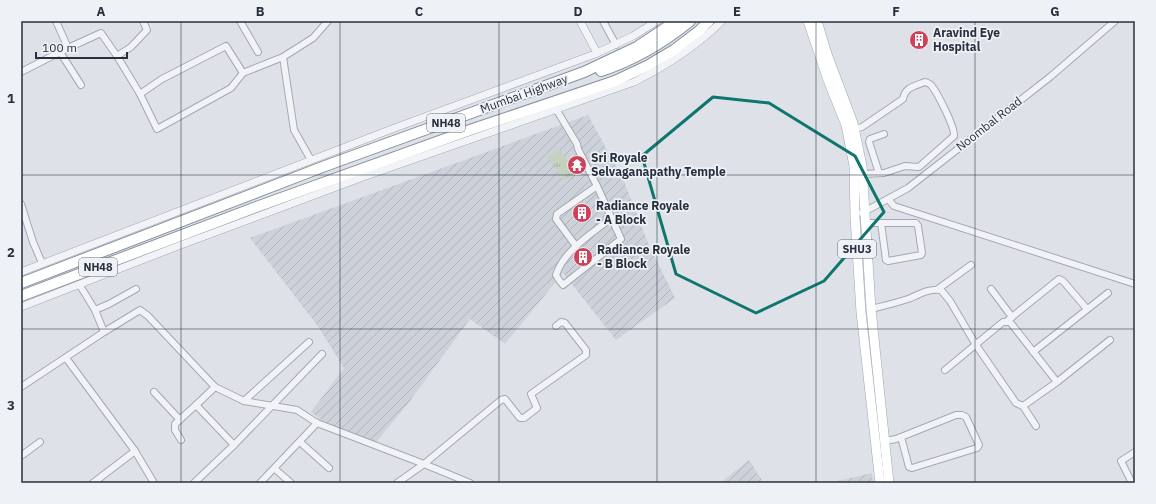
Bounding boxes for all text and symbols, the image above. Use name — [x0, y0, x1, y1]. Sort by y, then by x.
text: A — [97, 3, 106, 20]
text: B — [256, 3, 265, 20]
text: C — [415, 3, 424, 20]
text: D — [573, 3, 583, 20]
text: E — [733, 3, 741, 20]
text: F — [892, 3, 900, 20]
text: G — [1050, 3, 1060, 20]
place label: Aravind Eye Hospital — [933, 25, 1000, 54]
building icon: Aravind Eye Hospital — [908, 29, 930, 51]
scale bar — [36, 34, 127, 60]
text: 100 m — [42, 40, 77, 55]
street label: Mumbai Highway — [478, 71, 570, 116]
text: 1 — [7, 90, 15, 107]
street label: Noombal Road — [953, 93, 1025, 154]
road number: NH48 — [427, 114, 465, 132]
place label: Sri Royale Selvaganapathy Temple — [591, 150, 726, 179]
temple icon: Sri Royale Selvaganapathy Temple — [566, 154, 588, 176]
place label: Radiance Royale - A Block — [596, 198, 689, 227]
building icon: Radiance Royale - A Block — [571, 202, 593, 224]
road number: SHU3 — [838, 240, 876, 258]
place label: Radiance Royale - B Block — [597, 242, 690, 271]
text: 2 — [7, 244, 15, 261]
building icon: Radiance Royale - B Block — [572, 246, 594, 268]
road number: NH48 — [79, 258, 117, 276]
text: 3 — [7, 397, 15, 414]

